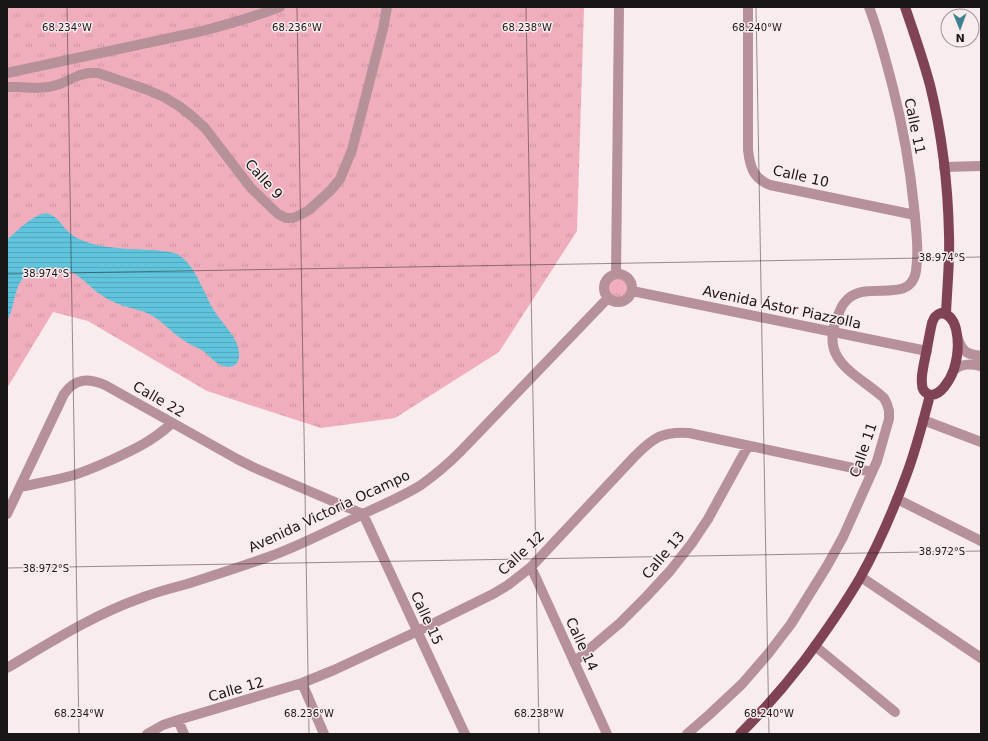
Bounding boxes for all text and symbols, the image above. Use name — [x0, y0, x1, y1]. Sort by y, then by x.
north arrow — [940, 8, 980, 48]
text: 68.234°W — [42, 22, 92, 33]
text: 68.236°W — [272, 22, 322, 33]
text: 68.238°W — [502, 22, 552, 33]
text: 68.240°W — [732, 22, 782, 33]
text: N — [955, 31, 965, 44]
street label: Calle 11 — [901, 96, 929, 156]
street label: Calle 9 — [242, 156, 286, 202]
street label: Calle 10 — [771, 162, 831, 190]
text: 38.974°S — [919, 252, 965, 263]
text: 38.974°S — [23, 268, 69, 279]
street label: Avenida Ástor Piazzolla — [701, 282, 863, 332]
street label: Calle 22 — [130, 378, 188, 420]
street label: Calle 11 — [846, 420, 880, 480]
street label: Avenida Victoria Ocampo — [246, 466, 412, 556]
street label: Calle 12 — [495, 528, 547, 578]
street label: Calle 13 — [639, 528, 687, 582]
text: 38.972°S — [919, 546, 965, 557]
text: 38.972°S — [23, 563, 69, 574]
street label: Calle 15 — [408, 589, 446, 647]
street label: Calle 14 — [563, 615, 601, 673]
street label: Calle 12 — [206, 673, 266, 705]
text: 68.234°W — [54, 708, 104, 719]
text: 68.236°W — [284, 708, 334, 719]
text: 68.238°W — [514, 708, 564, 719]
text: 68.240°W — [744, 708, 794, 719]

